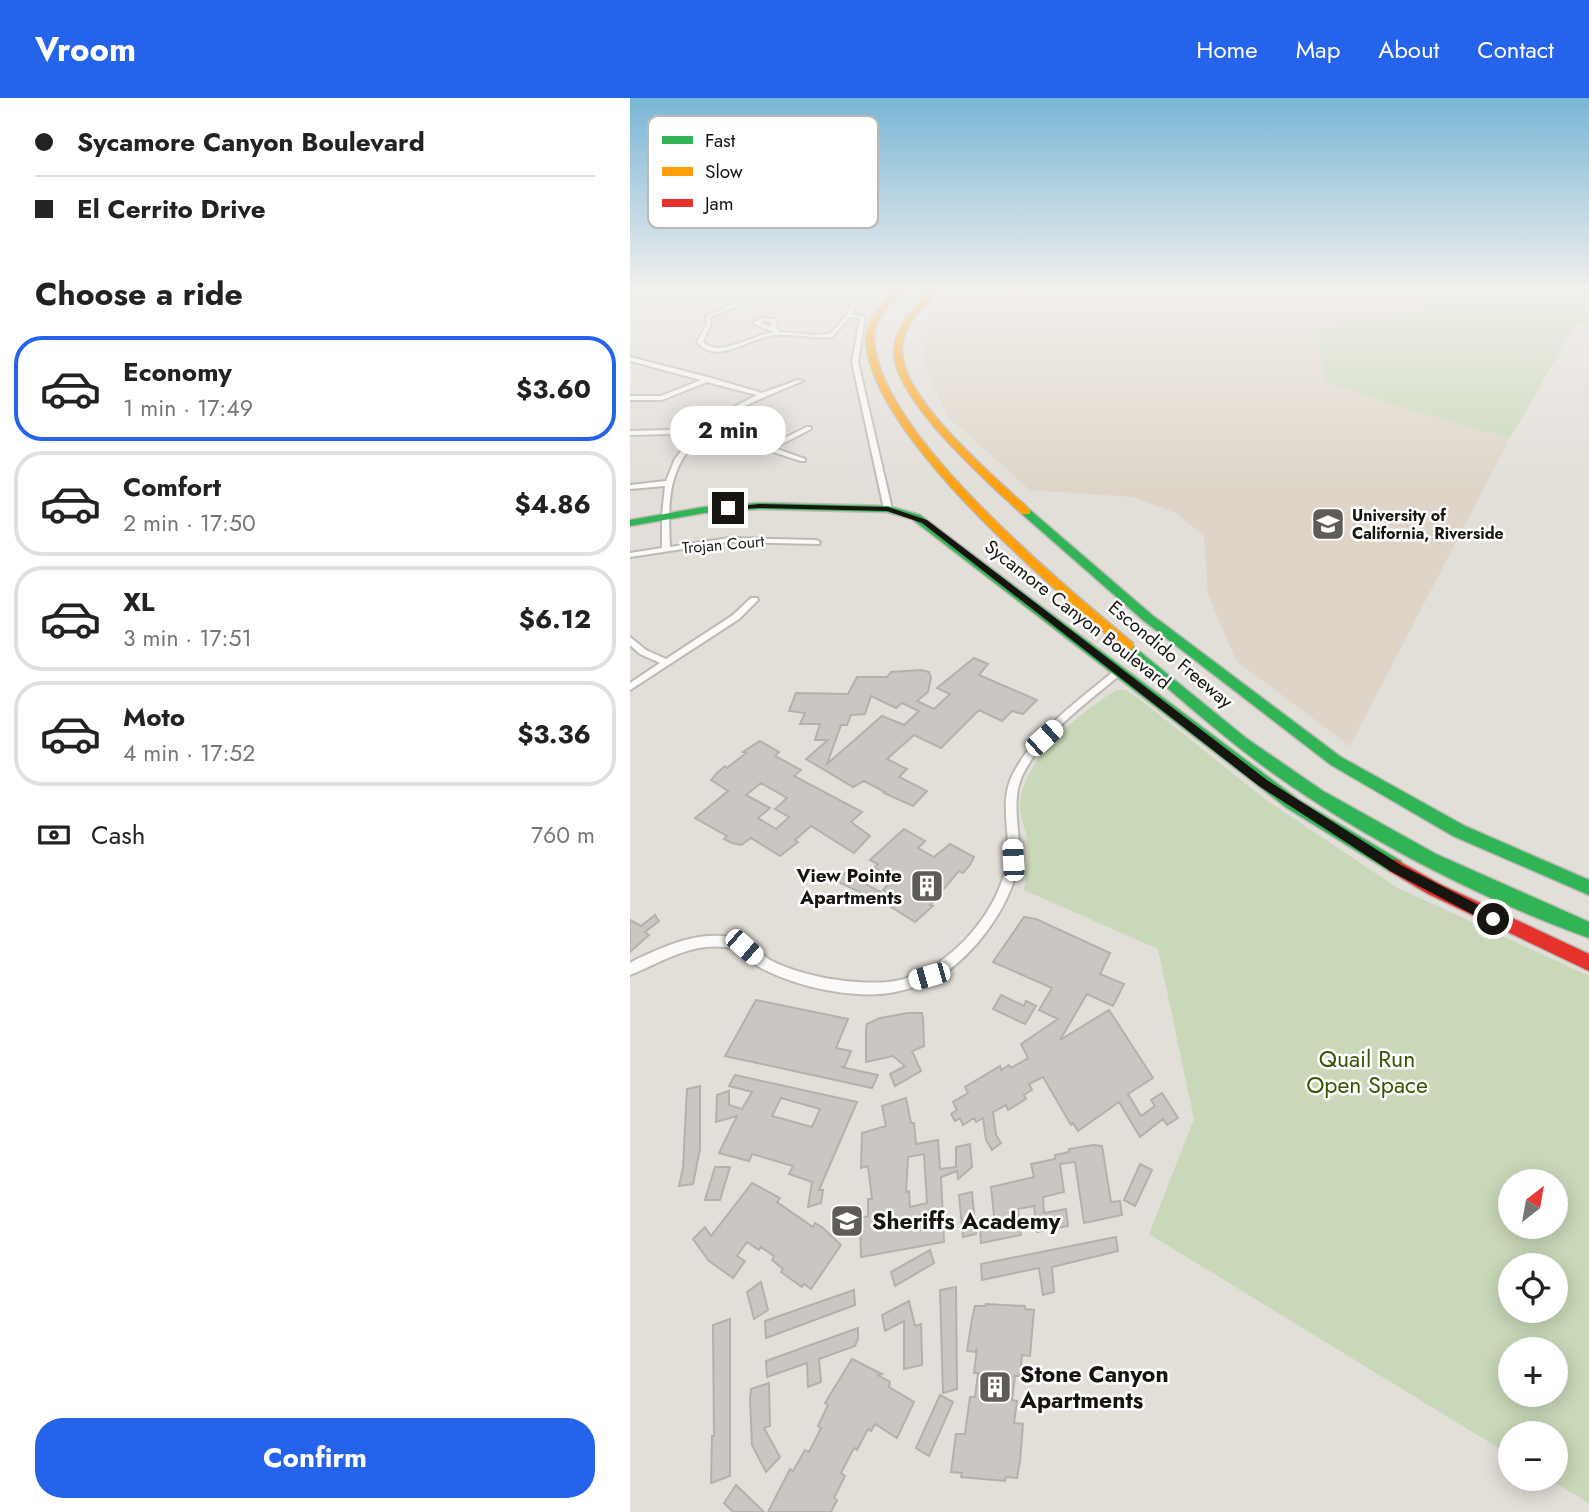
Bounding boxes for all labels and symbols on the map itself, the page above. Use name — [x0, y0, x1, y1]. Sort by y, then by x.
legend — [648, 116, 878, 228]
text: Fast — [705, 127, 736, 154]
text: Slow — [705, 158, 743, 185]
text: Jam — [702, 190, 734, 217]
callout: 2 min — [670, 406, 786, 456]
route end — [712, 492, 744, 524]
place label: University of California, Riverside — [1352, 504, 1504, 545]
school or university icon: University of California, Riverside — [1309, 505, 1347, 543]
street label: Trojan Court — [681, 529, 765, 560]
street label: Sycamore Canyon Boulevard — [979, 533, 1176, 696]
street label: Escondido Freeway — [1103, 594, 1239, 715]
car — [1022, 716, 1067, 760]
car — [1002, 838, 1025, 882]
place label: View Pointe Apartments — [795, 862, 902, 911]
building icon: View Pointe Apartments — [908, 867, 946, 905]
route start — [1477, 903, 1509, 935]
car — [722, 925, 767, 969]
car — [906, 960, 953, 992]
park label: Quail Run Open Space — [1306, 1042, 1428, 1102]
north arrow — [1498, 1169, 1568, 1239]
school or university icon: Sheriffs Academy — [828, 1202, 866, 1240]
place label: Sheriffs Academy — [872, 1204, 1061, 1238]
place label: Stone Canyon Apartments — [1019, 1357, 1169, 1417]
building icon: Stone Canyon Apartments — [976, 1368, 1014, 1406]

